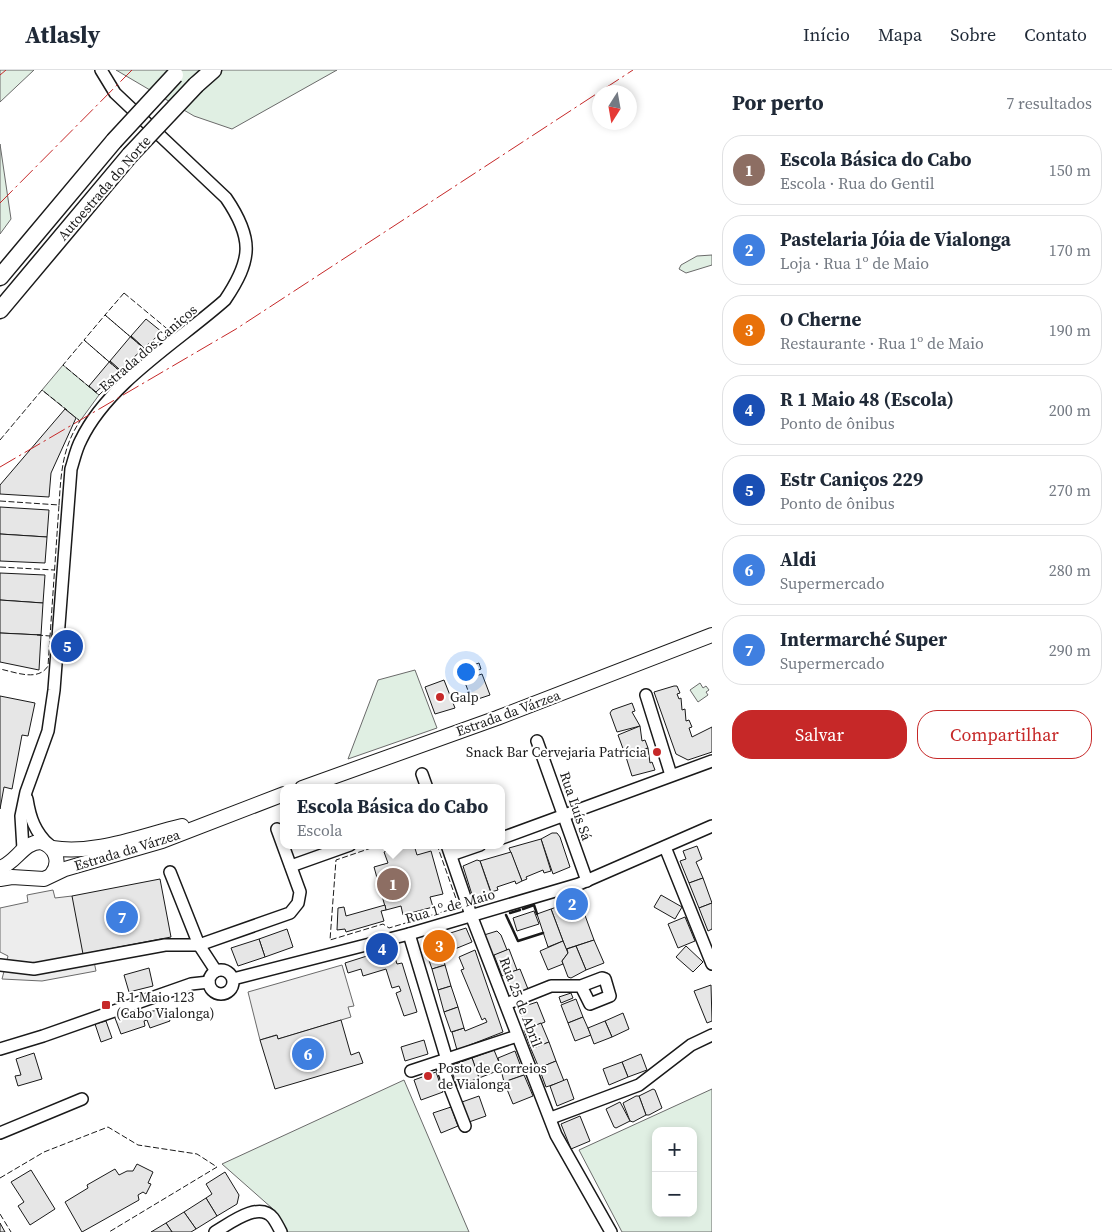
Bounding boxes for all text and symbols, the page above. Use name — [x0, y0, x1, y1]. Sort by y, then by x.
text: Atlasly — [25, 18, 100, 51]
text: Início — [803, 22, 850, 47]
text: Mapa — [878, 22, 922, 47]
text: Sobre — [950, 22, 996, 47]
text: Contato — [1024, 22, 1087, 47]
north arrow — [592, 85, 637, 130]
text: Por perto — [732, 88, 824, 117]
text: 7 resultados — [1006, 92, 1092, 114]
street label: Autoestrada do Norte — [53, 131, 155, 245]
text: Escola Básica do Cabo — [780, 146, 972, 172]
text: 1 — [745, 159, 753, 181]
text: 150 m — [1049, 159, 1091, 181]
text: Escola · Rua do Gentil — [780, 172, 934, 194]
text: Pastelaria Jóia de Vialonga — [780, 226, 1011, 252]
text: 2 — [745, 239, 753, 261]
text: 170 m — [1049, 239, 1091, 261]
text: Loja · Rua 1º de Maio — [780, 252, 929, 274]
street label: Estrada dos Caniços — [95, 300, 201, 396]
text: O Cherne — [780, 306, 861, 332]
text: 3 — [745, 319, 753, 341]
text: 190 m — [1049, 319, 1091, 341]
text: Restaurante · Rua 1º de Maio — [780, 332, 984, 354]
text: R 1 Maio 48 (Escola) — [780, 386, 954, 412]
text: 4 — [745, 399, 753, 421]
text: 200 m — [1049, 399, 1091, 421]
text: Ponto de ônibus — [780, 412, 895, 434]
text: Estr Caniços 229 — [780, 466, 923, 492]
text: 5 — [745, 479, 753, 501]
text: 270 m — [1049, 479, 1091, 501]
text: Ponto de ônibus — [780, 492, 895, 514]
text: Aldi — [780, 546, 816, 572]
text: 6 — [745, 559, 753, 581]
text: 280 m — [1049, 559, 1091, 581]
text: Supermercado — [780, 572, 884, 594]
text: Intermarché Super — [780, 626, 947, 652]
pin: 5 — [51, 627, 83, 665]
text: 7 — [745, 639, 753, 661]
text: 290 m — [1049, 639, 1091, 661]
text: Supermercado — [780, 652, 884, 674]
your location — [453, 659, 479, 685]
street label: Estrada da Várzea — [453, 685, 564, 741]
place label: Galp — [450, 687, 479, 707]
marker: Galp — [434, 691, 446, 703]
button: Salvar — [732, 710, 907, 759]
button: Compartilhar — [917, 710, 1092, 759]
place label: Snack Bar Cervejaria Patrícia — [466, 742, 648, 762]
marker: Snack Bar Cervejaria Patrícia — [651, 746, 663, 758]
street label: Rua Luís Sá — [555, 769, 597, 844]
popup — [280, 784, 505, 849]
text: Escola Básica do Cabo — [297, 793, 488, 819]
text: Escola — [297, 819, 342, 841]
street label: Estrada da Várzea — [72, 824, 183, 876]
pin: 1 — [377, 865, 409, 903]
street label: Rua 1º de Maio — [403, 884, 498, 928]
pin: 2 — [556, 885, 588, 923]
pin: 7 — [106, 898, 138, 936]
pin: 3 — [423, 927, 455, 965]
pin: 4 — [366, 930, 398, 968]
street label: Rua 25 de Abril — [495, 954, 547, 1050]
place label: R 1 Maio 123 (Cabo Vialonga) — [116, 987, 215, 1023]
marker: R 1 Maio 123 (Cabo Vialonga) — [100, 999, 112, 1011]
pin: 6 — [292, 1035, 324, 1073]
place label: Posto de Correios de Vialonga — [438, 1058, 547, 1094]
marker: Posto de Correios de Vialonga — [422, 1070, 434, 1082]
map controls — [652, 1127, 697, 1217]
button: + — [652, 1127, 697, 1172]
button: − — [652, 1172, 697, 1217]

